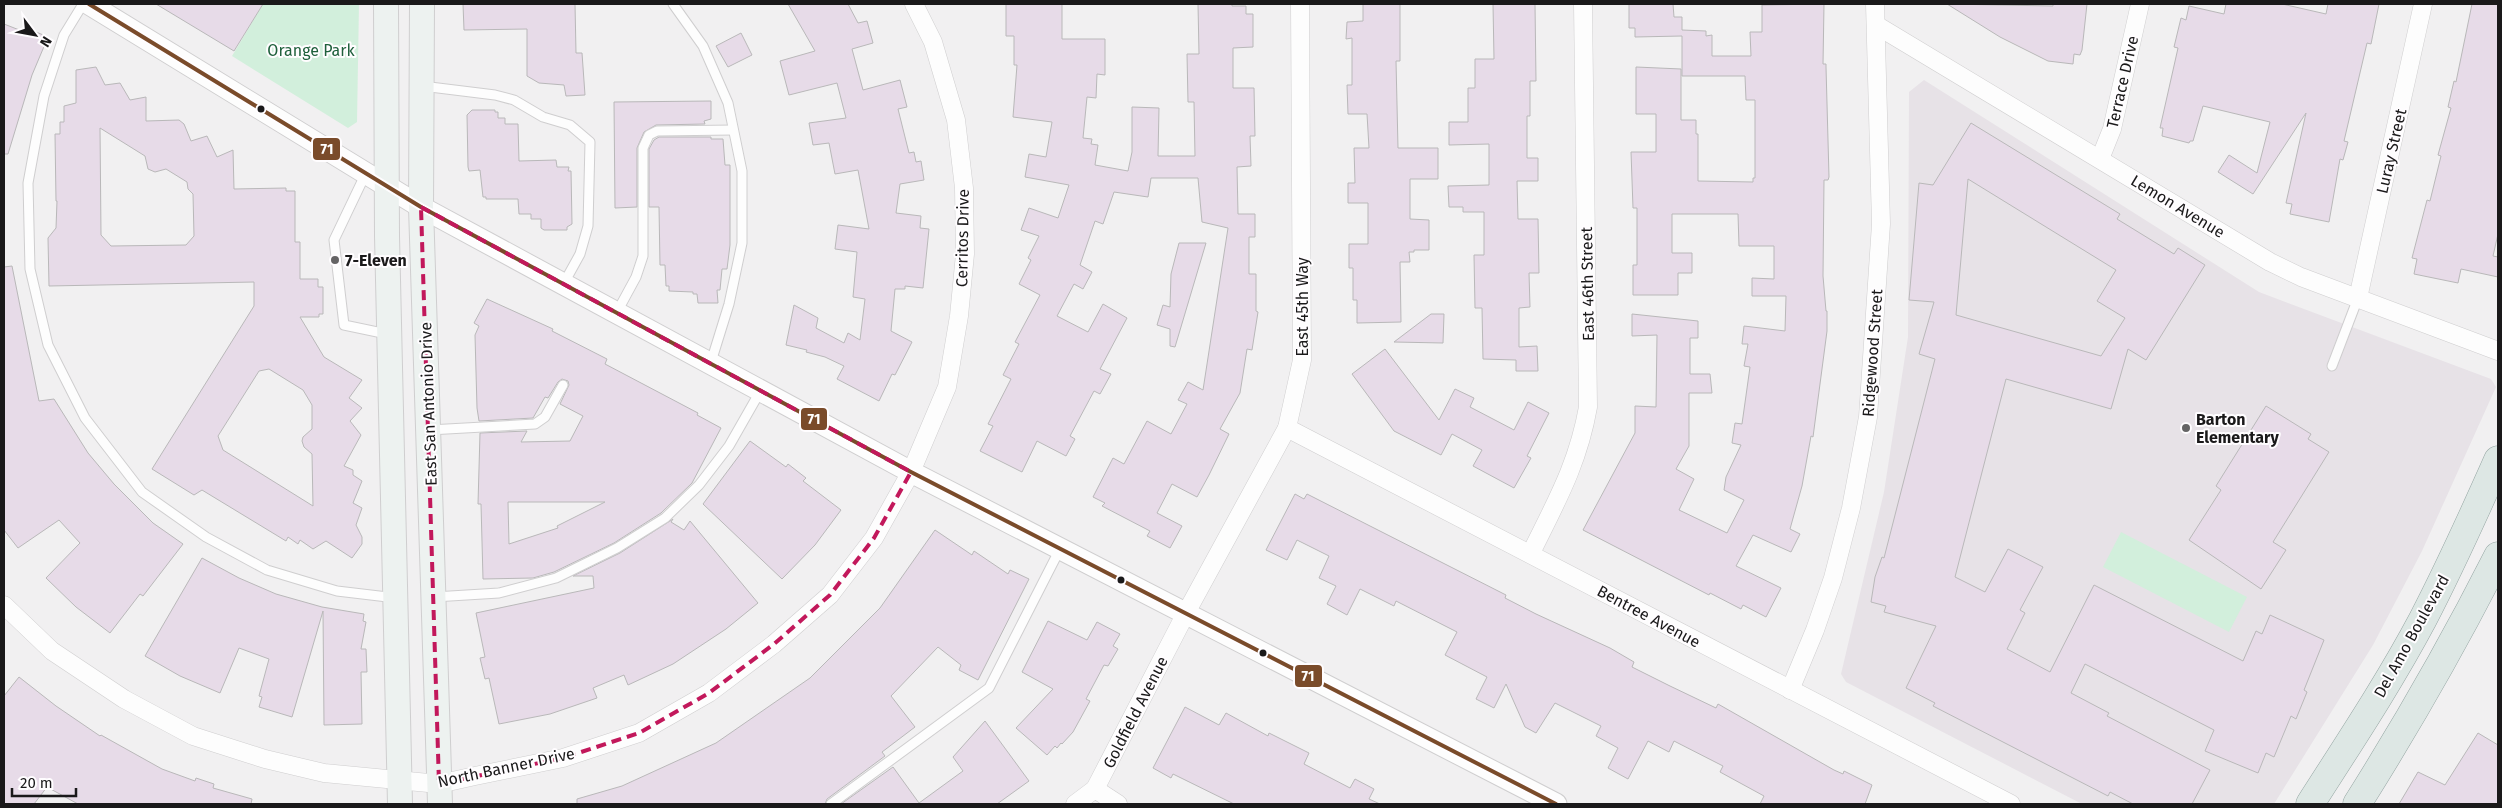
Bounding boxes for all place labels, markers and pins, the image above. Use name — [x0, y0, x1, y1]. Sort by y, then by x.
unlabelled marker — [256, 104, 266, 114]
place label: 7-Eleven — [345, 251, 407, 270]
marker: 7-Eleven — [329, 254, 341, 266]
place label: Barton Elementary — [2196, 410, 2280, 447]
marker: Barton Elementary — [2180, 422, 2192, 434]
unlabelled marker — [1116, 575, 1126, 585]
unlabelled marker — [1258, 648, 1268, 658]

